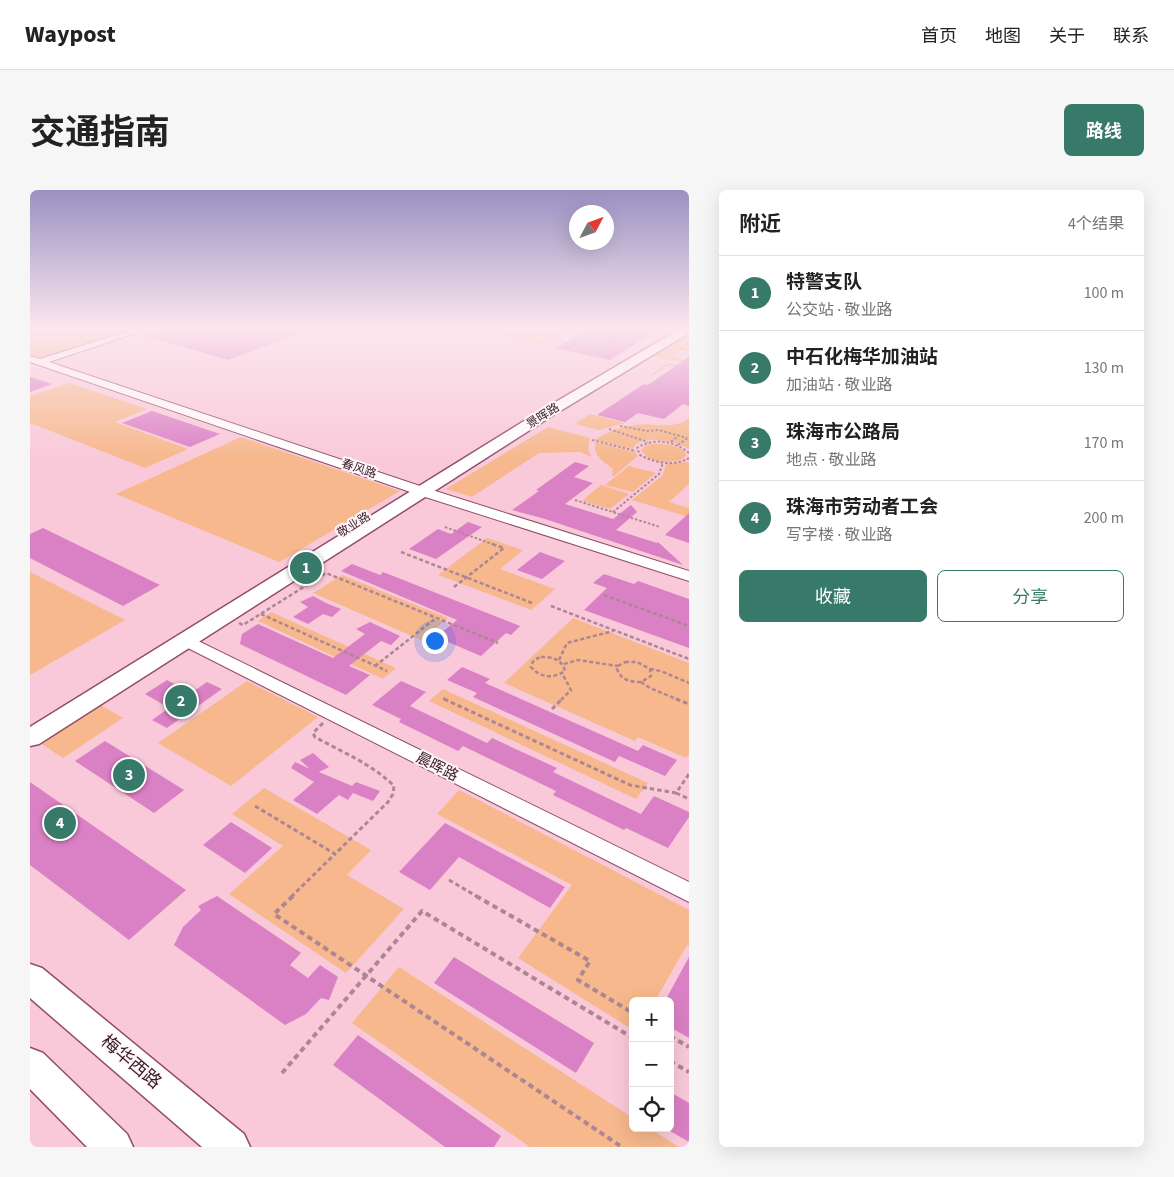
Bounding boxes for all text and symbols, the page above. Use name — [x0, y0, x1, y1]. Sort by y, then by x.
text: Waypost — [25, 17, 116, 52]
text: 首页 — [921, 24, 957, 49]
text: 地图 — [985, 24, 1021, 49]
text: 关于 — [1049, 24, 1085, 49]
text: 联系 — [1113, 24, 1149, 49]
button: 路线 — [1064, 104, 1144, 156]
text: 交通指南 — [30, 108, 170, 158]
north arrow — [569, 205, 614, 250]
text: 附近 — [739, 209, 781, 239]
text: 4个结果 — [1068, 213, 1124, 235]
text: 特警支队 — [786, 269, 862, 296]
text: 1 — [751, 282, 759, 304]
text: 100 m — [1084, 282, 1124, 304]
text: 公交站 · 敬业路 — [786, 299, 892, 321]
text: 中石化梅华加油站 — [786, 344, 938, 371]
text: 2 — [751, 357, 759, 379]
text: 130 m — [1084, 357, 1124, 379]
text: 加油站 · 敬业路 — [786, 374, 892, 396]
street label: 景晖路 — [523, 399, 563, 433]
text: 珠海市公路局 — [786, 419, 900, 446]
text: 3 — [751, 432, 759, 454]
text: 170 m — [1084, 432, 1124, 454]
text: 地点 · 敬业路 — [786, 449, 876, 471]
street label: 春风路 — [339, 455, 379, 483]
text: 珠海市劳动者工会 — [786, 494, 938, 521]
text: 4 — [751, 507, 759, 529]
text: 200 m — [1084, 507, 1124, 529]
street label: 敬业路 — [334, 508, 374, 542]
text: 写字楼 · 敬业路 — [786, 524, 892, 546]
pin: 1 — [290, 549, 322, 587]
button: 收藏 — [739, 570, 927, 622]
button: 分享 — [937, 570, 1124, 622]
your location — [422, 628, 448, 654]
pin: 2 — [165, 682, 197, 720]
street label: 晨晖路 — [412, 747, 462, 787]
pin: 3 — [113, 756, 145, 794]
pin: 4 — [44, 804, 76, 842]
map controls — [629, 997, 674, 1132]
button: + — [629, 997, 674, 1042]
street label: 梅华西路 — [95, 1029, 167, 1095]
button: − — [629, 1042, 674, 1087]
button: locate — [629, 1087, 674, 1132]

